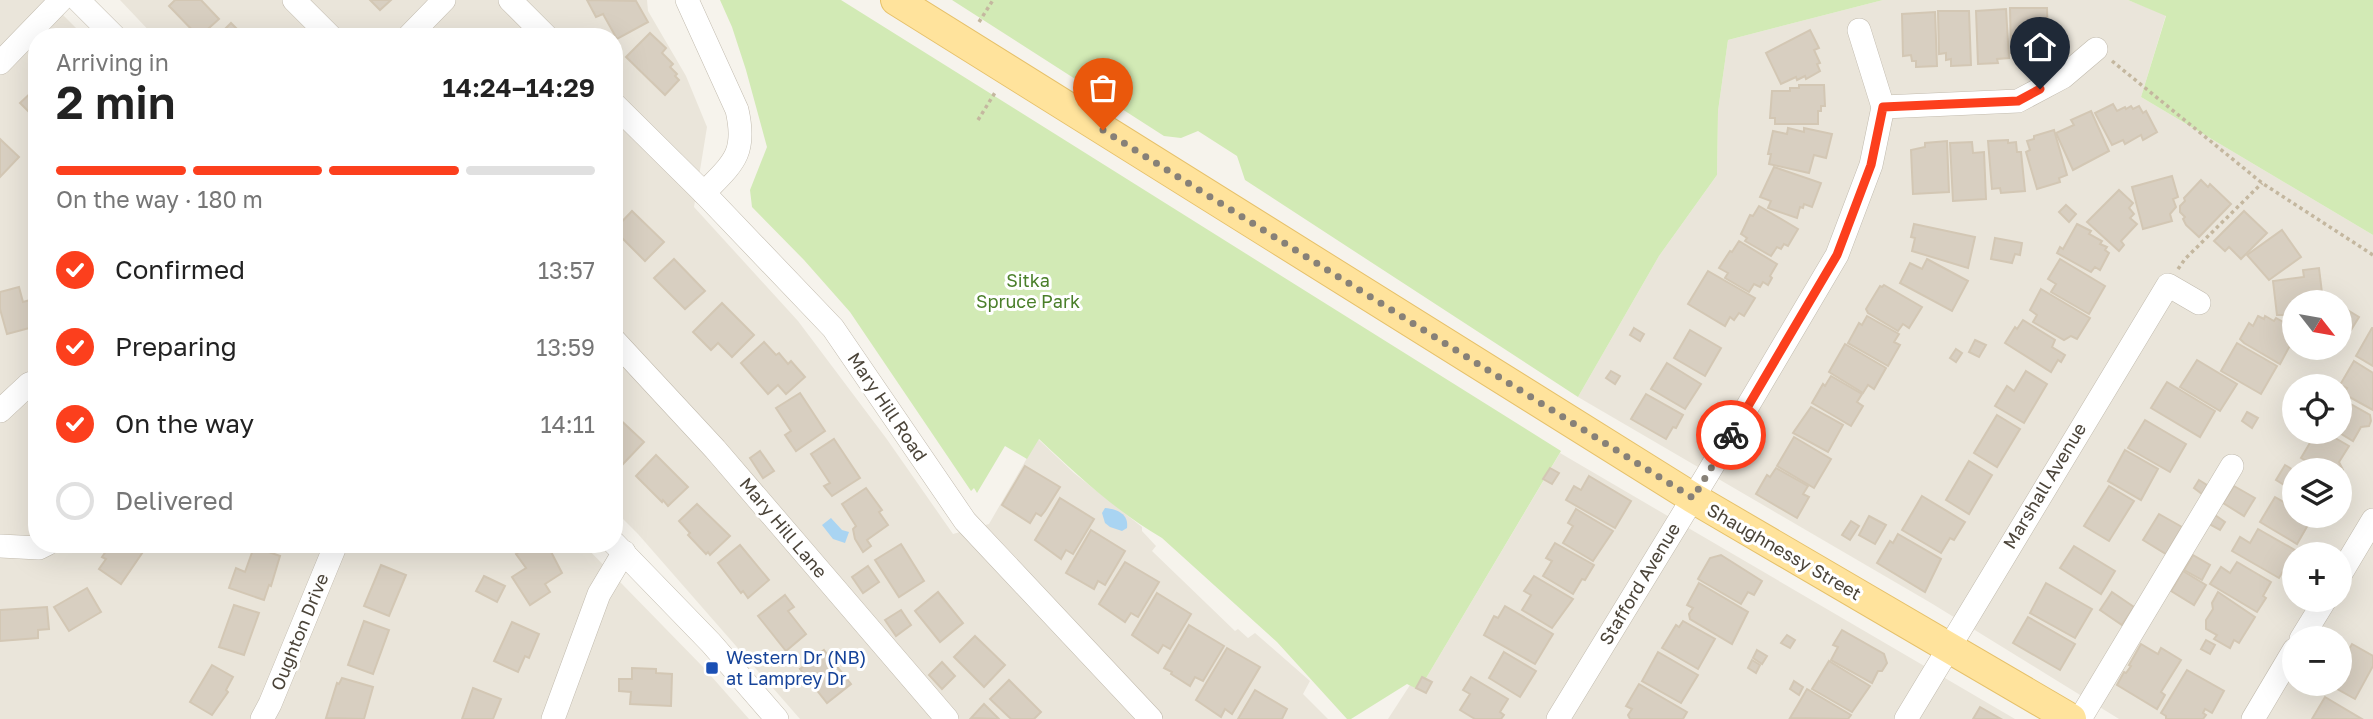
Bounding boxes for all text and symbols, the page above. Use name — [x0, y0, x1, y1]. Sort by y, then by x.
pin — [2010, 17, 2070, 89]
icon: home — [2021, 28, 2059, 66]
text: Arriving in — [56, 48, 169, 76]
pin — [1073, 58, 1133, 130]
icon: bag — [1084, 69, 1122, 107]
text: 14:24–14:29 — [443, 72, 595, 103]
text: 2 min — [56, 74, 176, 129]
text: On the way · 180 m — [56, 185, 263, 213]
icon: check — [56, 251, 94, 289]
text: Confirmed — [115, 254, 245, 285]
text: 13:57 — [538, 256, 595, 284]
park label: Sitka Spruce Park — [976, 269, 1080, 312]
north arrow — [2282, 290, 2352, 360]
map controls — [2282, 290, 2352, 696]
icon: check — [56, 328, 94, 366]
text: Preparing — [115, 331, 237, 362]
text: 13:59 — [536, 333, 595, 361]
street label: Mary Hill Road — [843, 348, 932, 465]
button: locate — [2282, 374, 2352, 444]
courier — [1696, 400, 1766, 470]
icon: check — [56, 405, 94, 443]
text: On the way — [115, 408, 254, 439]
text: 14:11 — [541, 410, 595, 438]
icon: bike — [1712, 416, 1750, 454]
street label: Marshall Avenue — [1998, 419, 2090, 552]
button: layers — [2282, 458, 2352, 528]
street label: Mary Hill Lane — [735, 473, 832, 582]
text: Delivered — [115, 485, 234, 516]
street label: Shaughnessy Street — [1704, 498, 1865, 604]
street label: Stafford Avenue — [1594, 518, 1684, 648]
button: + — [2282, 542, 2352, 612]
street label: Oughton Drive — [266, 570, 333, 693]
button: − — [2282, 626, 2352, 696]
place label: Western Dr (NB) at Lamprey Dr — [726, 646, 866, 689]
marker: Western Dr (NB) at Lamprey Dr — [704, 660, 720, 676]

